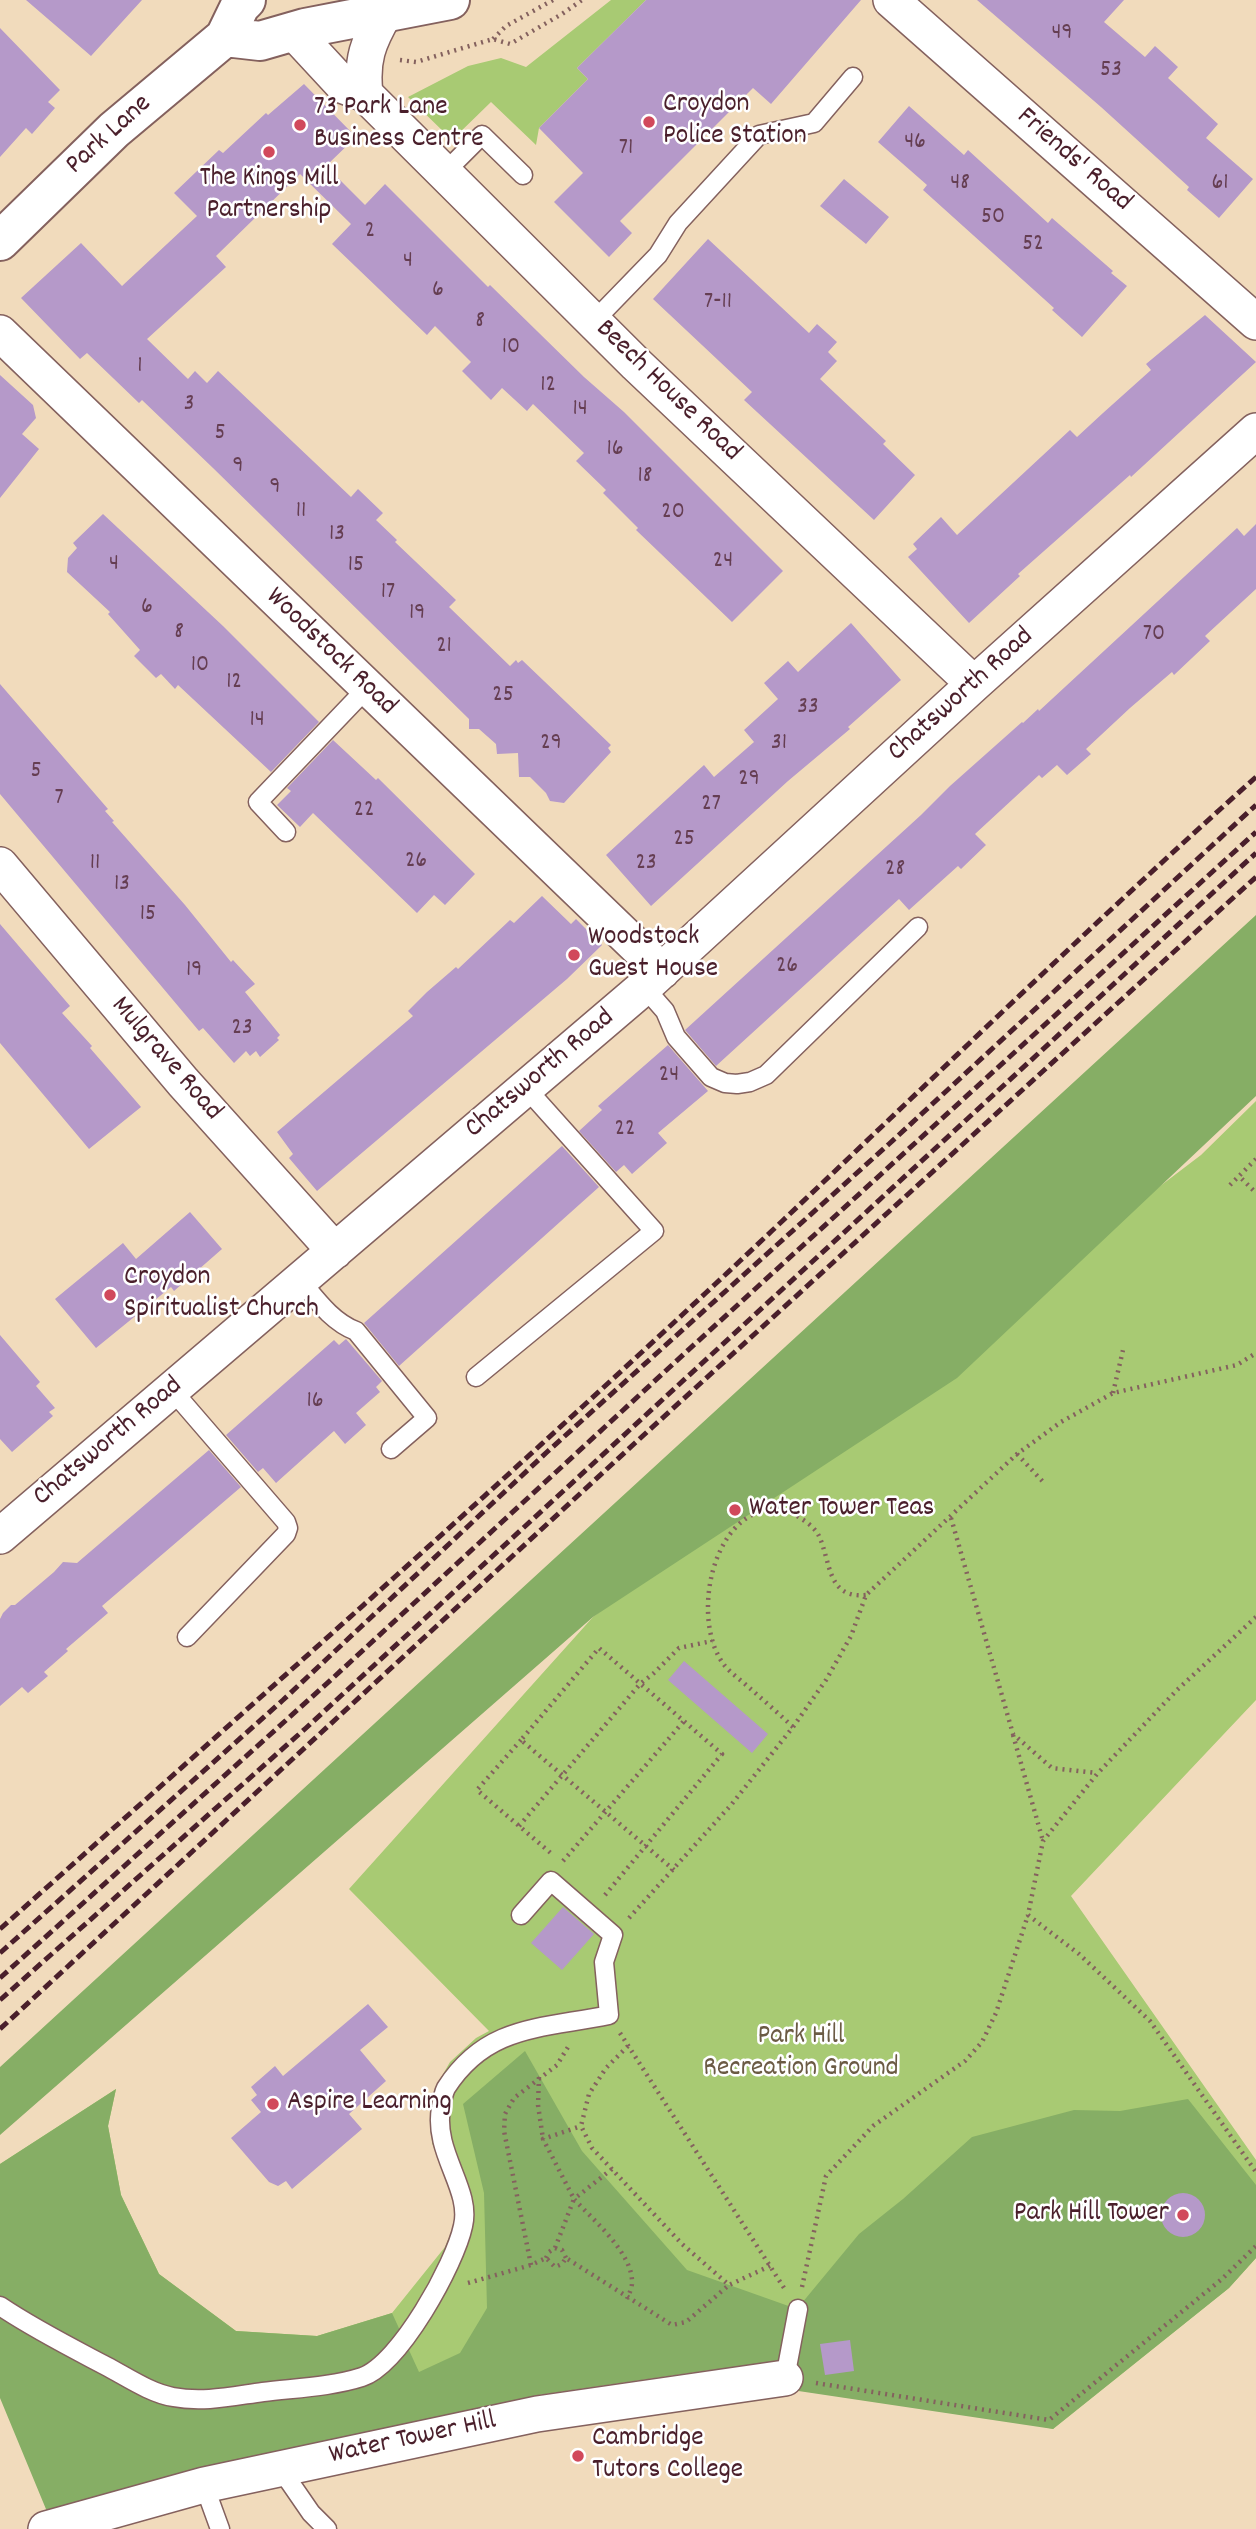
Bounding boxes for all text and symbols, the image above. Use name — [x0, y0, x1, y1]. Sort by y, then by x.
house number: 49 — [1052, 21, 1072, 49]
house number: 53 — [1100, 58, 1122, 86]
street label: Park Lane — [60, 89, 160, 183]
place label: Croydon Police Station — [663, 89, 807, 155]
place label: 73 Park Lane Business Centre — [314, 92, 484, 158]
street label: Friends' Road — [1008, 102, 1138, 220]
marker: Croydon Police Station — [641, 114, 657, 130]
marker: 73 Park Lane Business Centre — [292, 117, 308, 133]
house number: 46 — [904, 130, 926, 158]
house number: 71 — [619, 136, 633, 164]
marker: The Kings Mill Partnership — [261, 144, 277, 160]
place label: The Kings Mill Partnership — [199, 163, 339, 229]
house number: 48 — [950, 171, 970, 199]
house number: 61 — [1211, 171, 1229, 199]
house number: 50 — [981, 205, 1005, 233]
house number: 2 — [365, 219, 375, 247]
house number: 52 — [1022, 232, 1044, 260]
house number: 4 — [403, 249, 413, 277]
house number: 6 — [432, 278, 444, 306]
house number: 7-11 — [704, 290, 732, 318]
house number: 8 — [475, 309, 485, 337]
street label: Beech House Road — [587, 314, 747, 470]
house number: 10 — [502, 335, 520, 363]
house number: 1 — [137, 354, 143, 382]
house number: 12 — [540, 373, 556, 401]
house number: 3 — [184, 392, 194, 420]
house number: 14 — [572, 397, 588, 425]
house number: 5 — [214, 421, 226, 449]
house number: 16 — [606, 437, 624, 465]
house number: 9 — [233, 454, 243, 482]
house number: 18 — [638, 464, 652, 492]
house number: 9 — [270, 475, 280, 503]
house number: 11 — [296, 499, 306, 527]
house number: 20 — [661, 500, 685, 528]
house number: 13 — [329, 522, 345, 550]
house number: 24 — [713, 549, 733, 577]
house number: 4 — [109, 552, 119, 580]
house number: 15 — [348, 553, 364, 581]
house number: 17 — [381, 580, 395, 608]
street label: Woodstock Road — [257, 582, 403, 724]
house number: 6 — [141, 595, 153, 623]
house number: 19 — [409, 601, 425, 629]
house number: 8 — [174, 620, 184, 648]
street label: Chatsworth Road — [882, 622, 1042, 770]
house number: 70 — [1143, 622, 1165, 650]
house number: 21 — [436, 634, 452, 662]
house number: 10 — [191, 653, 209, 681]
house number: 12 — [226, 670, 242, 698]
house number: 25 — [492, 683, 514, 711]
house number: 33 — [797, 695, 819, 723]
house number: 14 — [249, 708, 265, 736]
house number: 29 — [540, 731, 562, 759]
house number: 31 — [771, 731, 787, 759]
house number: 5 — [30, 759, 42, 787]
house number: 29 — [738, 767, 760, 795]
house number: 7 — [54, 786, 64, 814]
house number: 27 — [701, 792, 721, 820]
house number: 22 — [354, 798, 374, 826]
house number: 25 — [673, 827, 695, 855]
house number: 26 — [405, 849, 427, 877]
house number: 11 — [90, 851, 100, 879]
house number: 23 — [635, 851, 657, 879]
house number: 28 — [885, 857, 905, 885]
house number: 13 — [114, 872, 130, 900]
house number: 15 — [140, 902, 156, 930]
place label: Woodstock Guest House — [588, 922, 718, 988]
marker: Woodstock Guest House — [566, 947, 582, 963]
house number: 26 — [776, 954, 798, 982]
house number: 19 — [186, 958, 202, 986]
street label: Mulgrave Road — [102, 991, 228, 1129]
street label: Chatsworth Road — [459, 1003, 623, 1147]
house number: 23 — [231, 1016, 253, 1044]
house number: 24 — [659, 1063, 679, 1091]
house number: 22 — [615, 1117, 635, 1145]
place label: Croydon Spiritualist Church — [124, 1262, 319, 1328]
marker: Croydon Spiritualist Church — [102, 1287, 118, 1303]
street label: Chatsworth Road — [27, 1371, 191, 1515]
house number: 16 — [306, 1389, 324, 1417]
place label: Water Tower Teas — [749, 1493, 934, 1527]
marker: Water Tower Teas — [727, 1502, 743, 1518]
park label: Park Hill Recreation Ground — [703, 2021, 899, 2087]
place label: Aspire Learning — [287, 2087, 452, 2121]
marker: Aspire Learning — [265, 2096, 281, 2112]
place label: Park Hill Tower — [1014, 2198, 1169, 2232]
marker: Park Hill Tower — [1175, 2207, 1191, 2223]
street label: Water Tower Hill — [326, 2406, 500, 2474]
place label: Cambridge Tutors College — [592, 2423, 743, 2489]
marker: Cambridge Tutors College — [570, 2448, 586, 2464]

